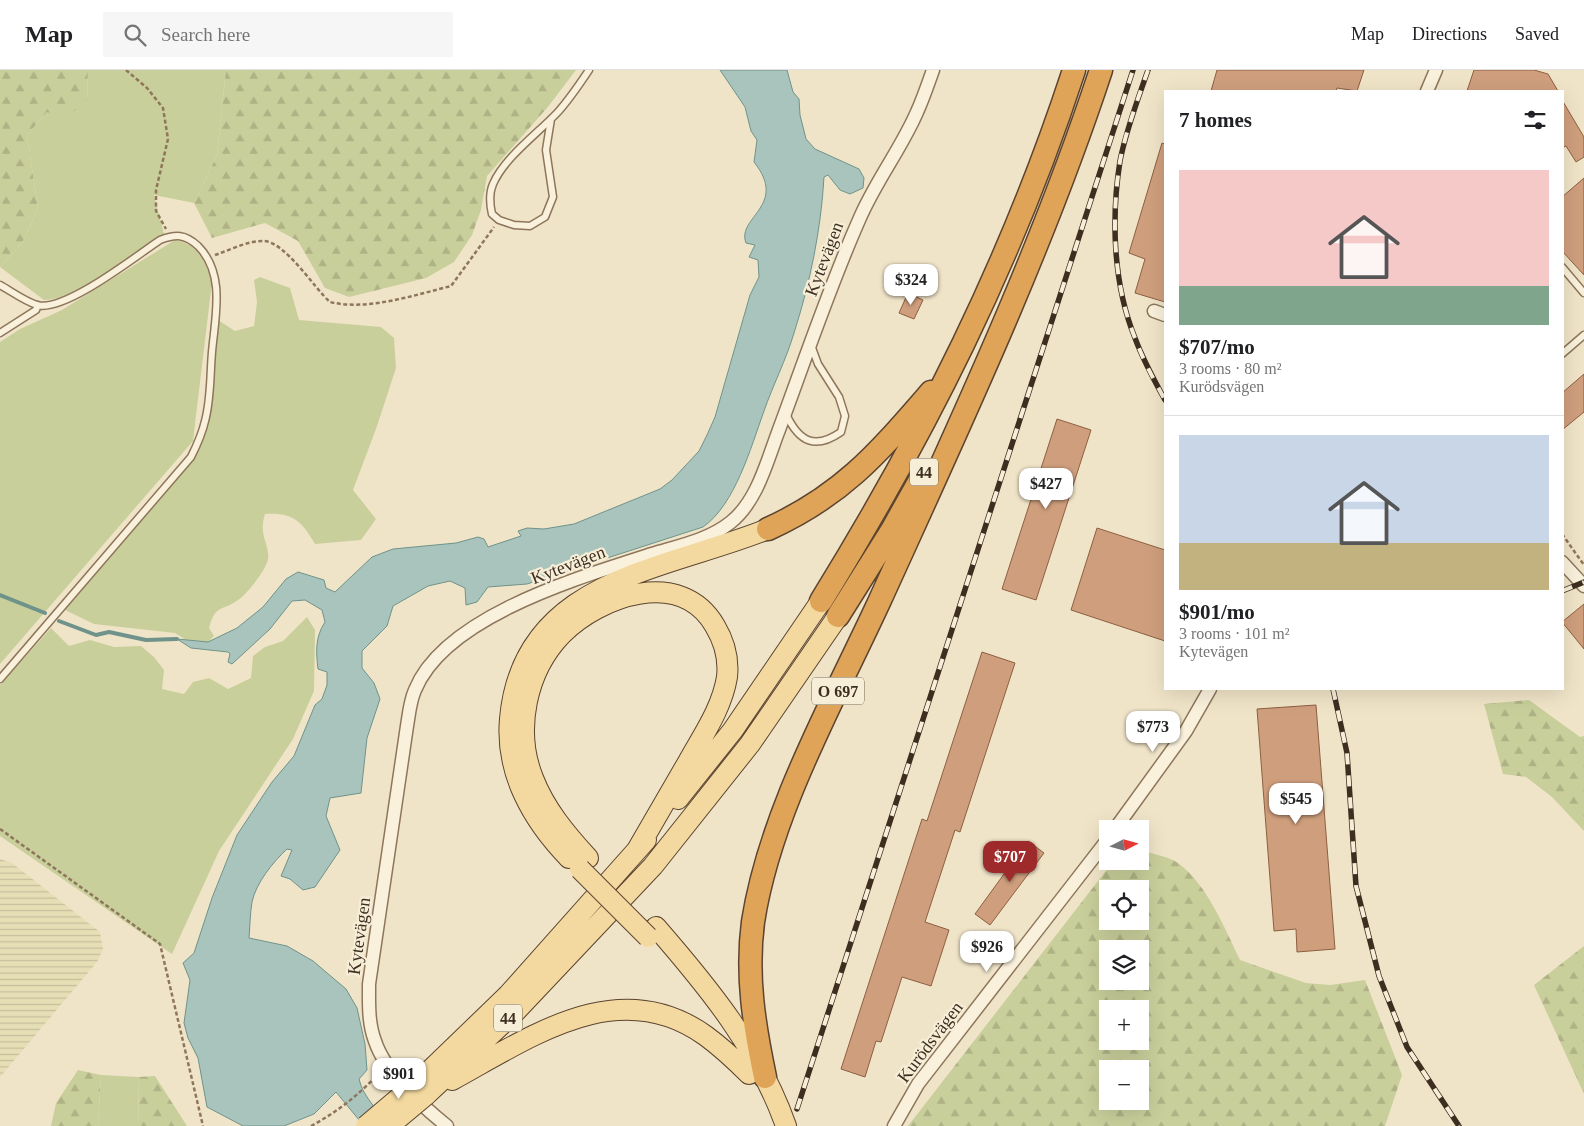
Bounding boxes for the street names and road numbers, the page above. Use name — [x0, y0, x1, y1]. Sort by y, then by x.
street label: Kytevägen — [801, 219, 847, 299]
road number: 44 — [910, 458, 938, 486]
street label: Kytevägen — [528, 542, 608, 588]
road number: O 697 — [812, 678, 864, 704]
street label: Kytevägen — [344, 896, 374, 976]
street label: Kurödsvägen — [893, 998, 967, 1086]
road number: 44 — [494, 1004, 522, 1031]

